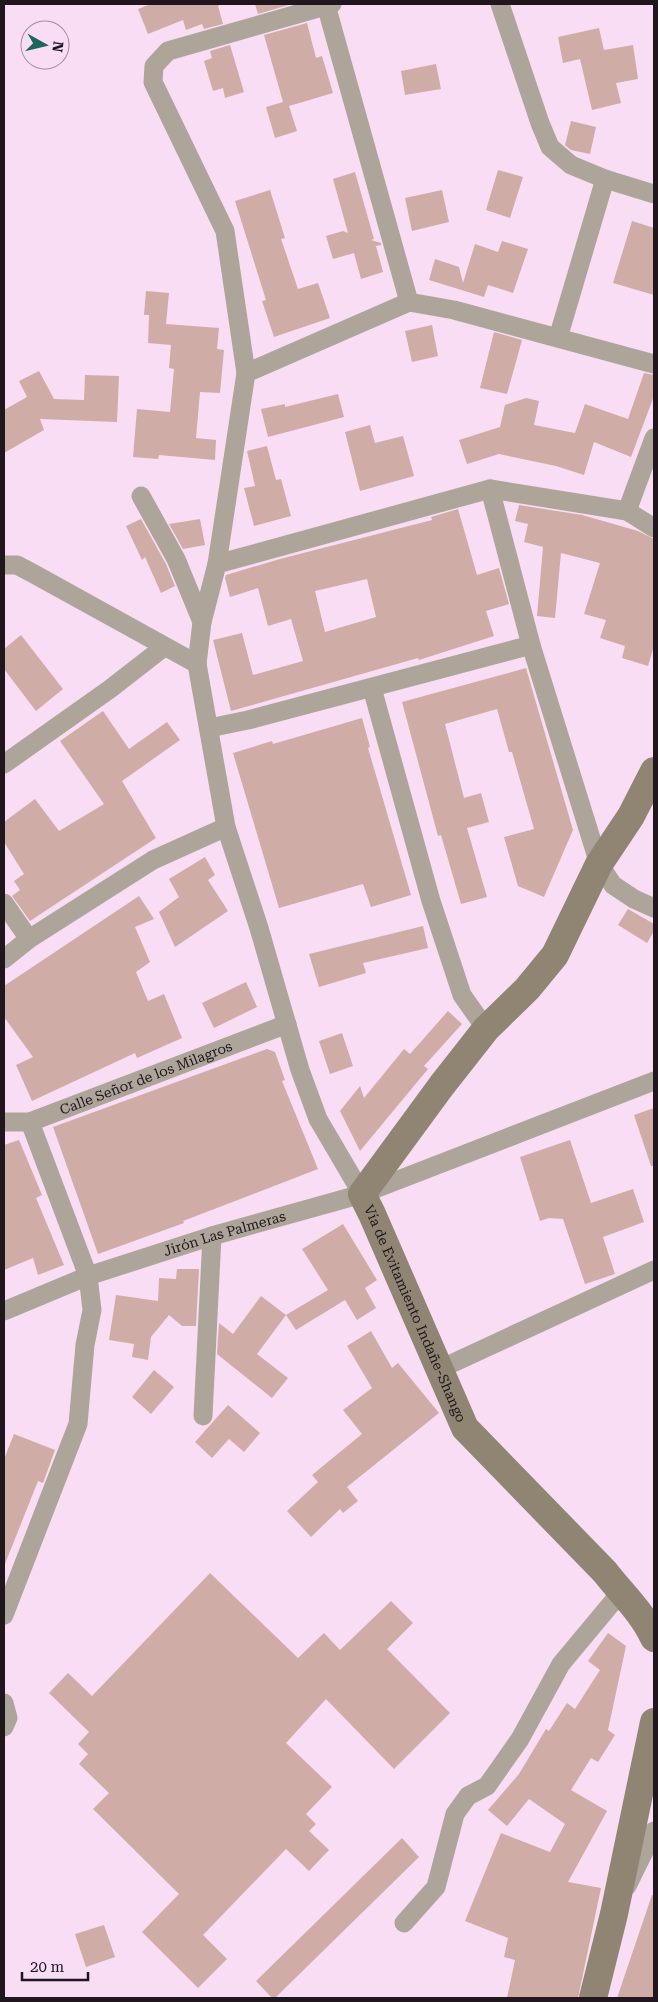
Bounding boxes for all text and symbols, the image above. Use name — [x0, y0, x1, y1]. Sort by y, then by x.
north arrow — [20, 20, 70, 70]
text: N — [49, 40, 67, 53]
street label: Calle Señor de los Milagros — [57, 1038, 235, 1118]
street label: Vía de Evitamiento Indañe-Shango — [361, 1202, 470, 1425]
street label: Jirón Las Palmeras — [161, 1208, 288, 1259]
scale bar — [22, 1950, 89, 1982]
text: 20 m — [30, 1958, 65, 1976]

